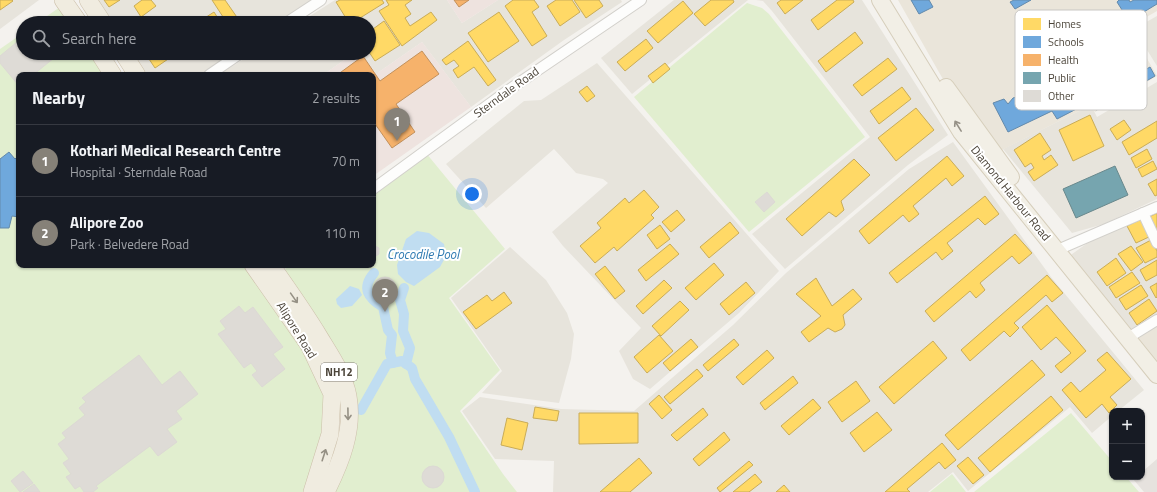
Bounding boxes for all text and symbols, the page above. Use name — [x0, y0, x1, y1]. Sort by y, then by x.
legend — [1015, 10, 1147, 110]
search box — [16, 16, 376, 60]
text: Homes — [1048, 16, 1081, 32]
icon: search — [30, 27, 52, 49]
text: Search here — [62, 27, 136, 50]
text: Schools — [1048, 34, 1084, 50]
text: Health — [1048, 52, 1079, 68]
street label: Sterndale Road — [469, 62, 543, 122]
text: Public — [1048, 70, 1076, 86]
text: Nearby — [32, 85, 85, 111]
text: 2 results — [312, 88, 360, 108]
text: Other — [1048, 88, 1075, 104]
pin: 1 — [384, 108, 410, 141]
one-way arrow — [953, 120, 961, 132]
text: Kothari Medical Research Centre — [70, 139, 281, 162]
street label: Diamond Harbour Road — [966, 141, 1056, 245]
text: 1 — [41, 151, 49, 171]
text: 70 m — [332, 151, 360, 171]
text: Hospital · Sterndale Road — [70, 162, 207, 182]
your location — [462, 184, 482, 204]
text: Alipore Zoo — [70, 211, 143, 234]
text: 2 — [41, 223, 49, 243]
text: 110 m — [324, 223, 360, 243]
text: Park · Belvedere Road — [70, 234, 189, 254]
water label: Crocodile Pool — [387, 244, 461, 264]
pin: 2 — [372, 279, 398, 312]
one-way arrow — [290, 292, 298, 303]
street label: Alipore Road — [272, 298, 322, 362]
road number: NH12 — [321, 363, 357, 381]
one-way arrow — [344, 407, 352, 420]
map controls — [1109, 408, 1145, 480]
button: + — [1109, 408, 1145, 444]
button: − — [1109, 444, 1145, 480]
one-way arrow — [321, 449, 328, 462]

